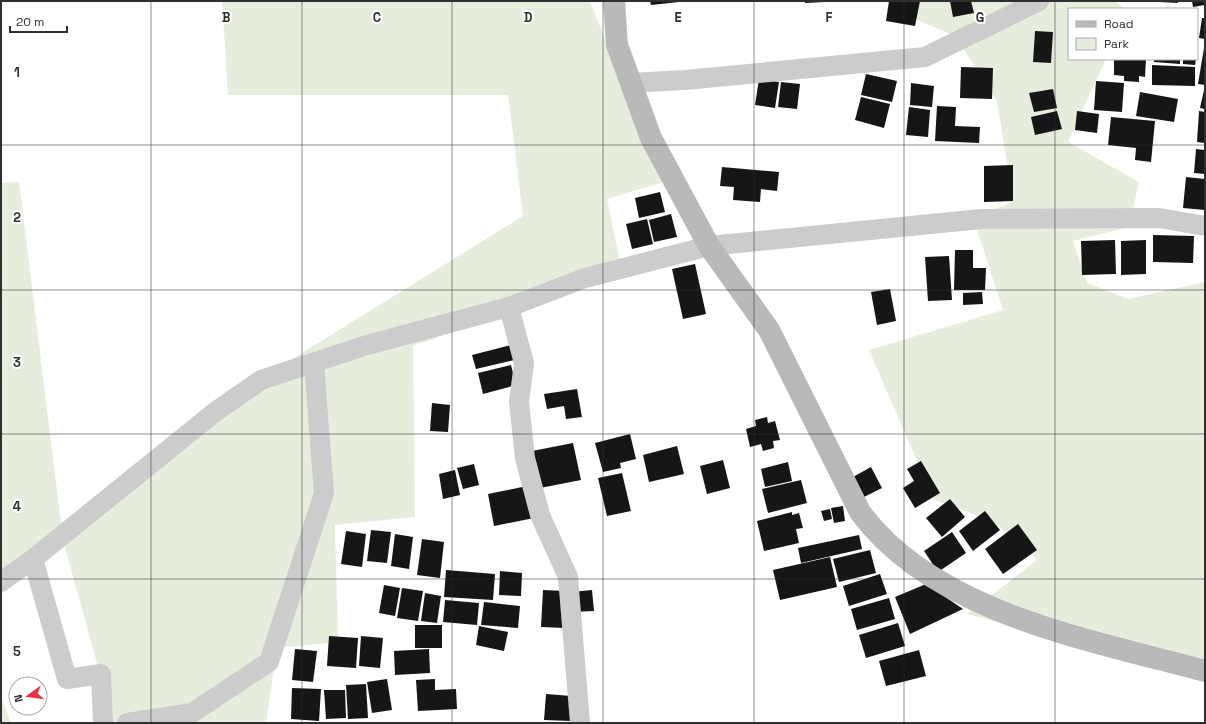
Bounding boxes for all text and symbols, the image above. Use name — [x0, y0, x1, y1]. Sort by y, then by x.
scale bar — [10, 8, 67, 34]
legend — [1068, 8, 1198, 60]
text: B — [222, 9, 231, 26]
text: C — [373, 9, 381, 26]
text: D — [524, 9, 533, 26]
text: E — [674, 9, 682, 26]
text: F — [826, 9, 833, 26]
text: G — [976, 9, 984, 26]
text: 20 m — [16, 14, 44, 30]
text: Road — [1104, 16, 1133, 32]
text: Park — [1104, 36, 1129, 52]
text: 1 — [14, 64, 20, 81]
text: 2 — [13, 209, 21, 226]
text: 3 — [13, 354, 21, 371]
text: 4 — [13, 498, 21, 515]
text: 5 — [13, 643, 21, 660]
north arrow — [8, 676, 48, 716]
text: N — [11, 693, 26, 704]

